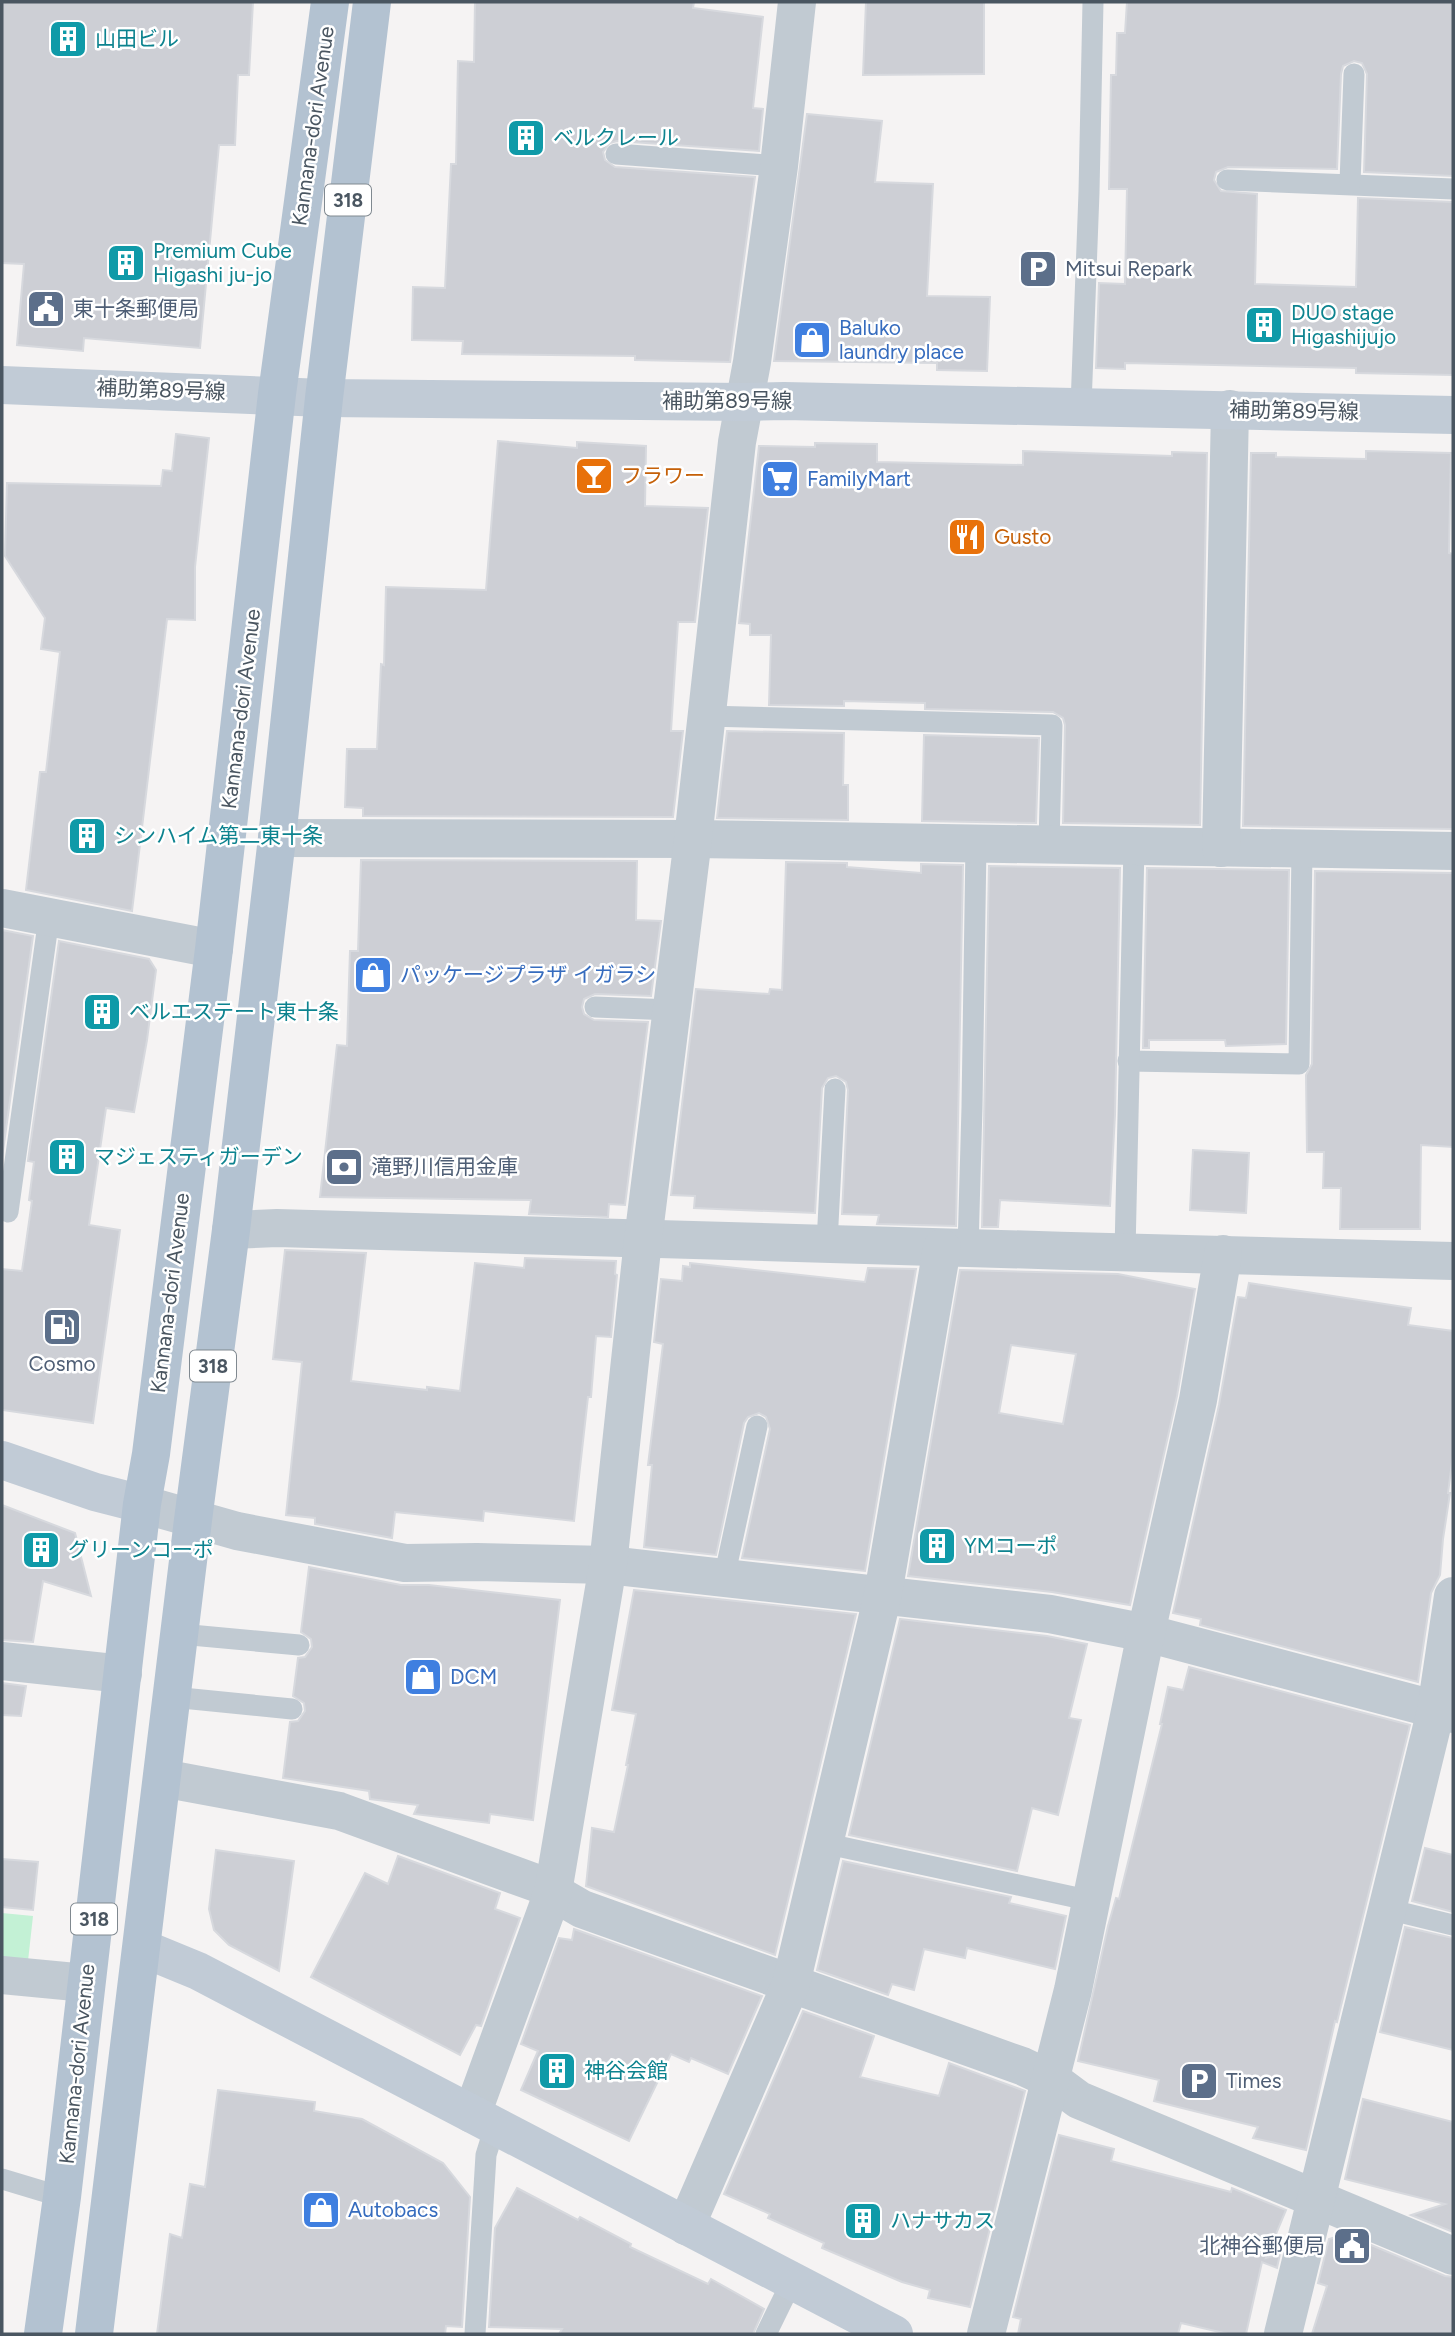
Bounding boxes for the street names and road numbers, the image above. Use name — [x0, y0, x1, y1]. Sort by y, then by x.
street label: Kannana-dori Avenue — [286, 24, 339, 227]
road number: 318 — [325, 184, 371, 216]
street label: 補助第89号線 — [96, 375, 226, 404]
street label: 補助第89号線 — [662, 388, 792, 413]
street label: 補助第89号線 — [1229, 397, 1359, 424]
street label: Kannana-dori Avenue — [216, 607, 265, 810]
street label: Kannana-dori Avenue — [145, 1191, 194, 1394]
road number: 318 — [190, 1350, 236, 1382]
road number: 318 — [71, 1904, 117, 1935]
street label: Kannana-dori Avenue — [54, 1963, 99, 2165]

